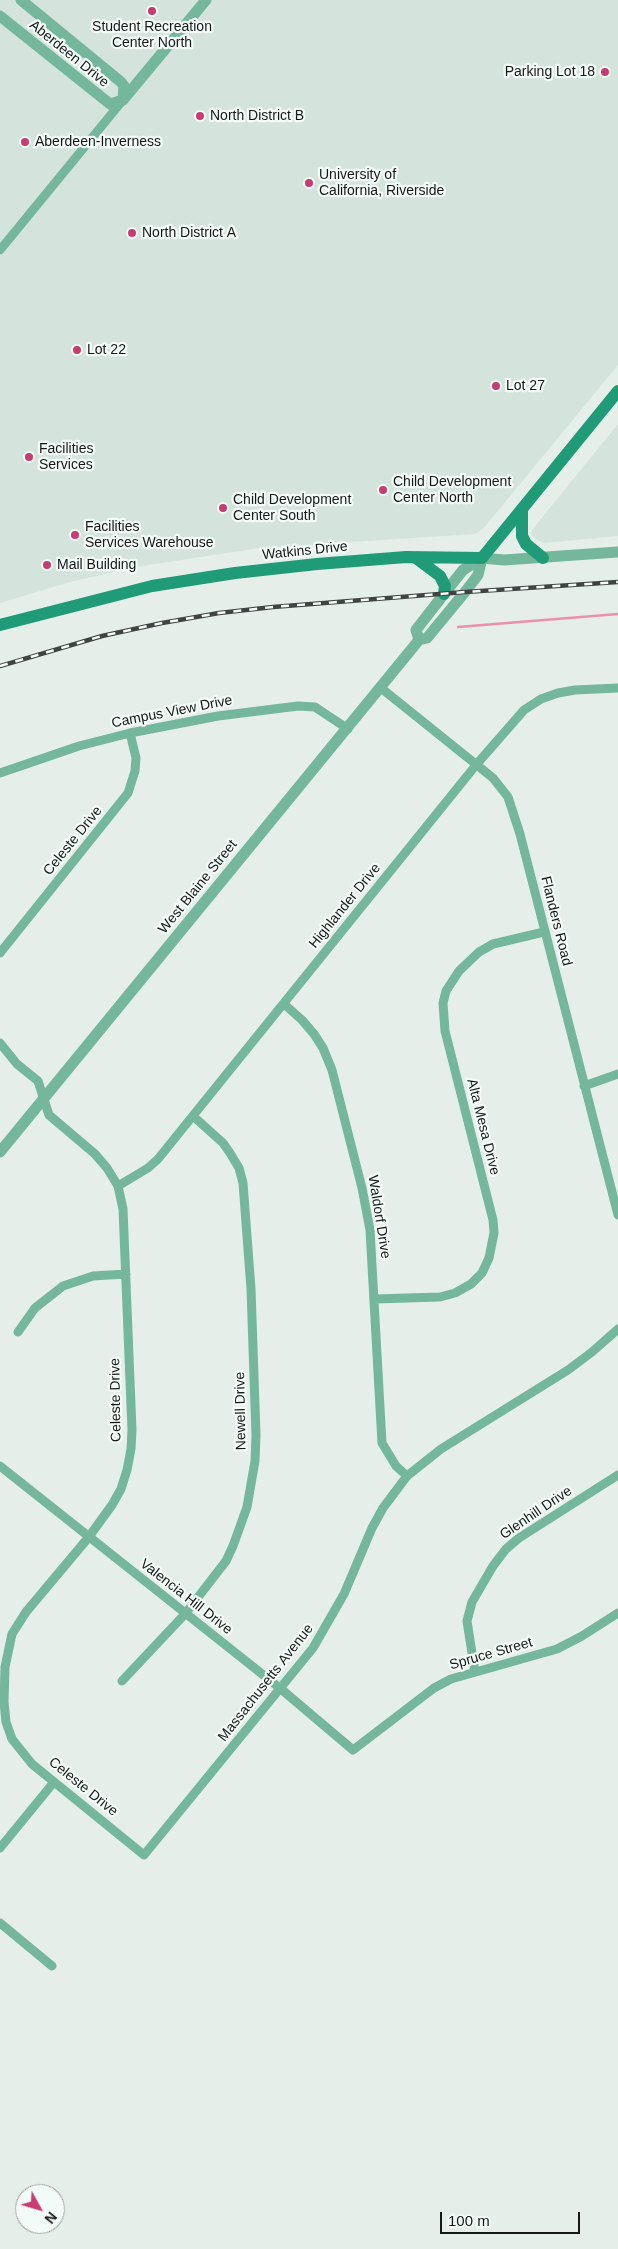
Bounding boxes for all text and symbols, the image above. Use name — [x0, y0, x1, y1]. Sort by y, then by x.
marker: Student Recreation Center North — [146, 5, 158, 17]
street label: Aberdeen Drive — [26, 17, 112, 91]
place label: Student Recreation Center North — [92, 19, 212, 52]
place label: Parking Lot 18 — [505, 64, 595, 80]
marker: Parking Lot 18 — [599, 66, 611, 78]
place label: North District B — [210, 108, 304, 124]
marker: North District B — [194, 110, 206, 122]
place label: Aberdeen-Inverness — [35, 134, 161, 150]
marker: Aberdeen-Inverness — [19, 136, 31, 148]
place label: University of California, Riverside — [319, 167, 444, 200]
marker: University of California, Riverside — [303, 177, 315, 189]
place label: North District A — [142, 225, 236, 241]
marker: North District A — [126, 227, 138, 239]
place label: Lot 22 — [87, 342, 126, 358]
marker: Lot 22 — [71, 344, 83, 356]
place label: Lot 27 — [506, 378, 545, 394]
marker: Lot 27 — [490, 380, 502, 392]
place label: Facilities Services — [39, 441, 93, 474]
marker: Facilities Services — [23, 451, 35, 463]
place label: Child Development Center North — [393, 474, 511, 507]
marker: Child Development Center North — [377, 484, 389, 496]
place label: Child Development Center South — [233, 492, 351, 524]
marker: Child Development Center South — [217, 502, 229, 514]
place label: Facilities Services Warehouse — [85, 519, 214, 552]
marker: Facilities Services Warehouse — [69, 529, 81, 541]
street label: Watkins Drive — [261, 538, 349, 564]
place label: Mail Building — [57, 557, 136, 573]
marker: Mail Building — [41, 559, 53, 571]
street label: Campus View Drive — [110, 692, 234, 732]
street label: Celeste Drive — [40, 803, 106, 879]
street label: West Blaine Street — [155, 837, 241, 937]
street label: Highlander Drive — [306, 860, 384, 952]
street label: Flanders Road — [537, 874, 575, 968]
street label: Alta Mesa Drive — [463, 1077, 503, 1177]
street label: Waldorf Drive — [364, 1174, 394, 1260]
street label: Celeste Drive — [107, 1358, 125, 1442]
street label: Newell Drive — [232, 1372, 250, 1450]
street label: Glenhill Drive — [497, 1483, 575, 1543]
street label: Valencia Hill Drive — [136, 1556, 236, 1638]
street label: Massachusetts Avenue — [215, 1621, 317, 1745]
street label: Spruce Street — [448, 1634, 534, 1674]
street label: Celeste Drive — [45, 1754, 121, 1820]
north arrow — [15, 2184, 65, 2234]
scale bar — [443, 2202, 583, 2234]
text: N — [41, 2209, 60, 2227]
text: 100 m — [448, 2212, 490, 2229]

